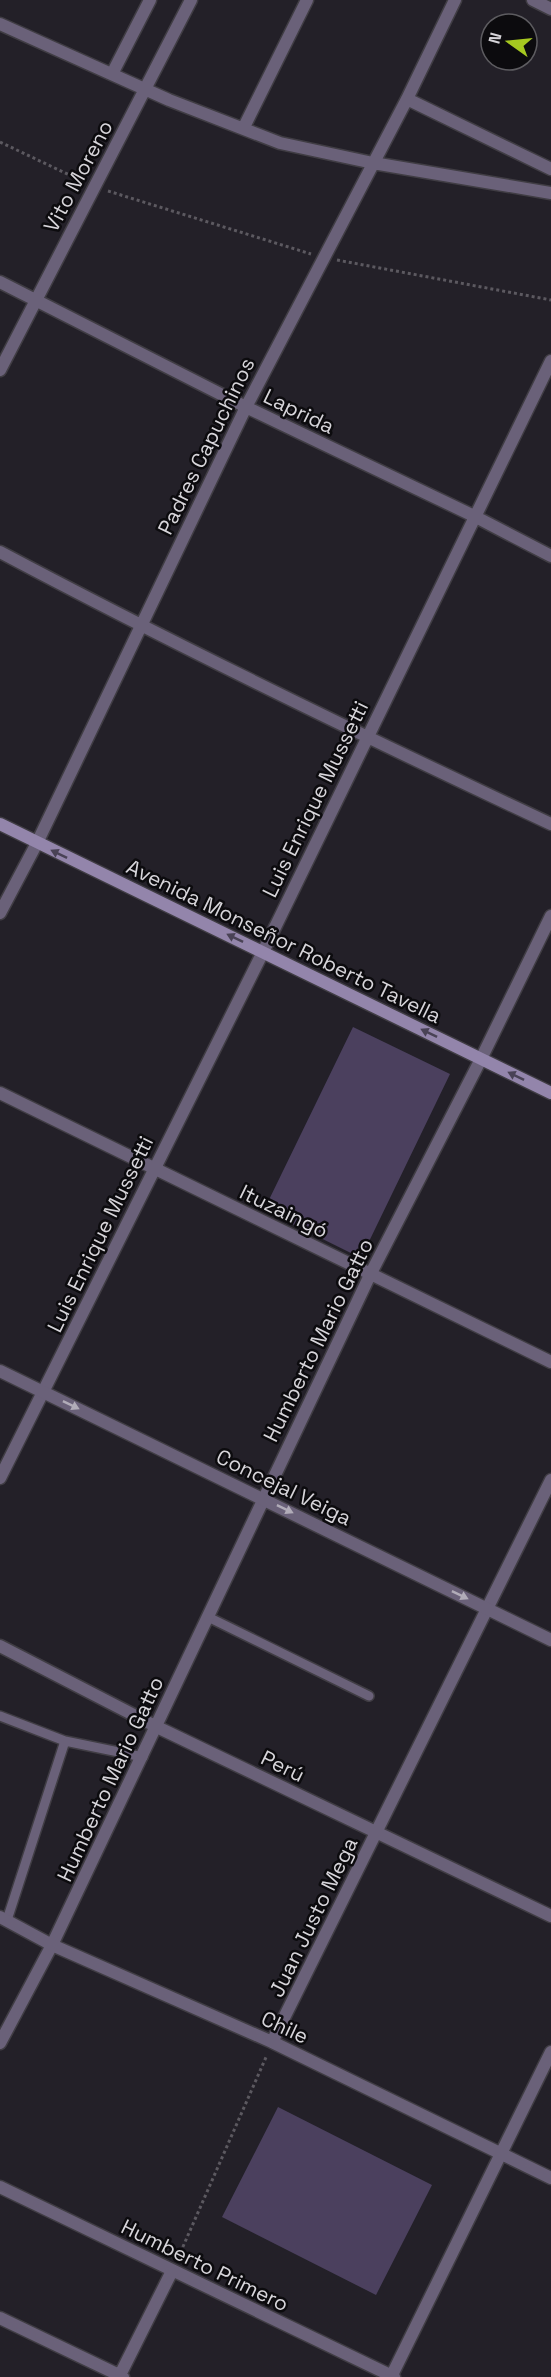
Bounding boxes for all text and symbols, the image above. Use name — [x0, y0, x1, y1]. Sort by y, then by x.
north arrow — [479, 12, 539, 72]
text: N — [483, 30, 507, 46]
street label: Vito Moreno — [37, 115, 119, 237]
street label: Padres Capuchinos — [151, 353, 261, 539]
street label: Laprida — [259, 382, 339, 440]
street label: Luis Enrique Mussetti — [256, 696, 374, 902]
one-way arrow — [50, 849, 68, 859]
street label: Avenida Monseñor Roberto Tavella — [122, 853, 446, 1029]
one-way arrow — [226, 934, 243, 943]
one-way arrow — [420, 1028, 437, 1038]
one-way arrow — [508, 1071, 525, 1081]
street label: Luis Enrique Mussetti — [41, 1131, 159, 1337]
street label: Ituzaingó — [235, 1178, 333, 1244]
street label: Humberto Mario Gatto — [257, 1234, 379, 1446]
one-way arrow — [63, 1401, 80, 1410]
street label: Concejal Veiga — [212, 1443, 356, 1531]
one-way arrow — [276, 1504, 293, 1514]
one-way arrow — [451, 1590, 468, 1600]
street label: Humberto Mario Gatto — [51, 1672, 169, 1886]
street label: Perú — [257, 1744, 309, 1788]
street label: Juan Justo Mega — [263, 1833, 363, 2001]
street label: Chile — [257, 2004, 313, 2050]
street label: Humberto Primero — [117, 2213, 293, 2317]

